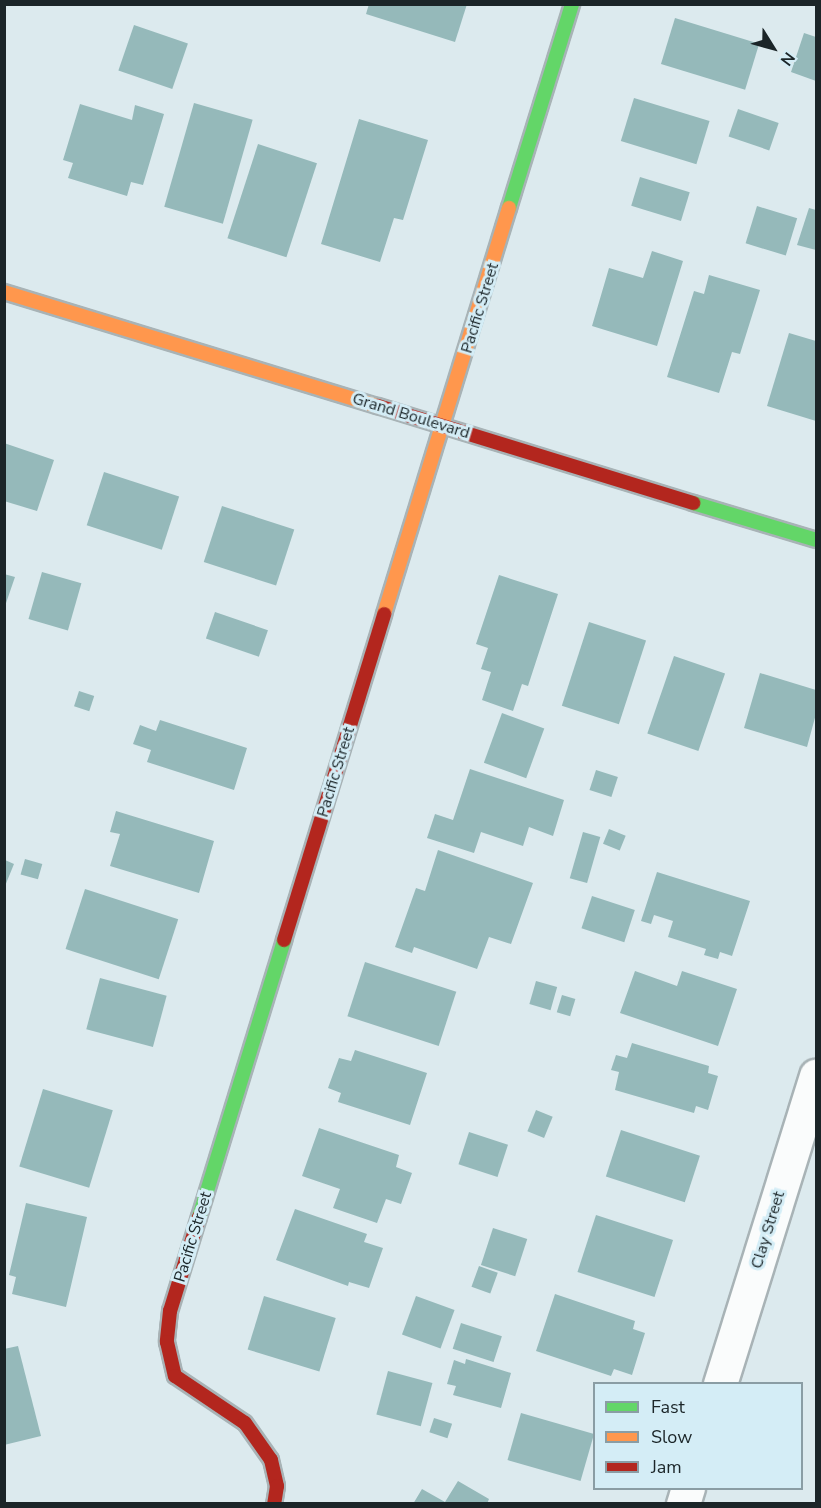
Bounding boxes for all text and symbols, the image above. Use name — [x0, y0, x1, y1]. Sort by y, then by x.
north arrow — [743, 18, 803, 78]
text: N — [775, 47, 800, 70]
street label: Pacific Street — [457, 261, 503, 355]
street label: Grand Boulevard — [350, 389, 472, 443]
street label: Pacific Street — [313, 725, 359, 819]
street label: Clay Street — [747, 1189, 789, 1271]
street label: Pacific Street — [170, 1190, 216, 1284]
legend — [593, 1382, 803, 1490]
text: Fast — [651, 1395, 685, 1419]
text: Slow — [651, 1425, 692, 1449]
text: Jam — [651, 1455, 682, 1479]

